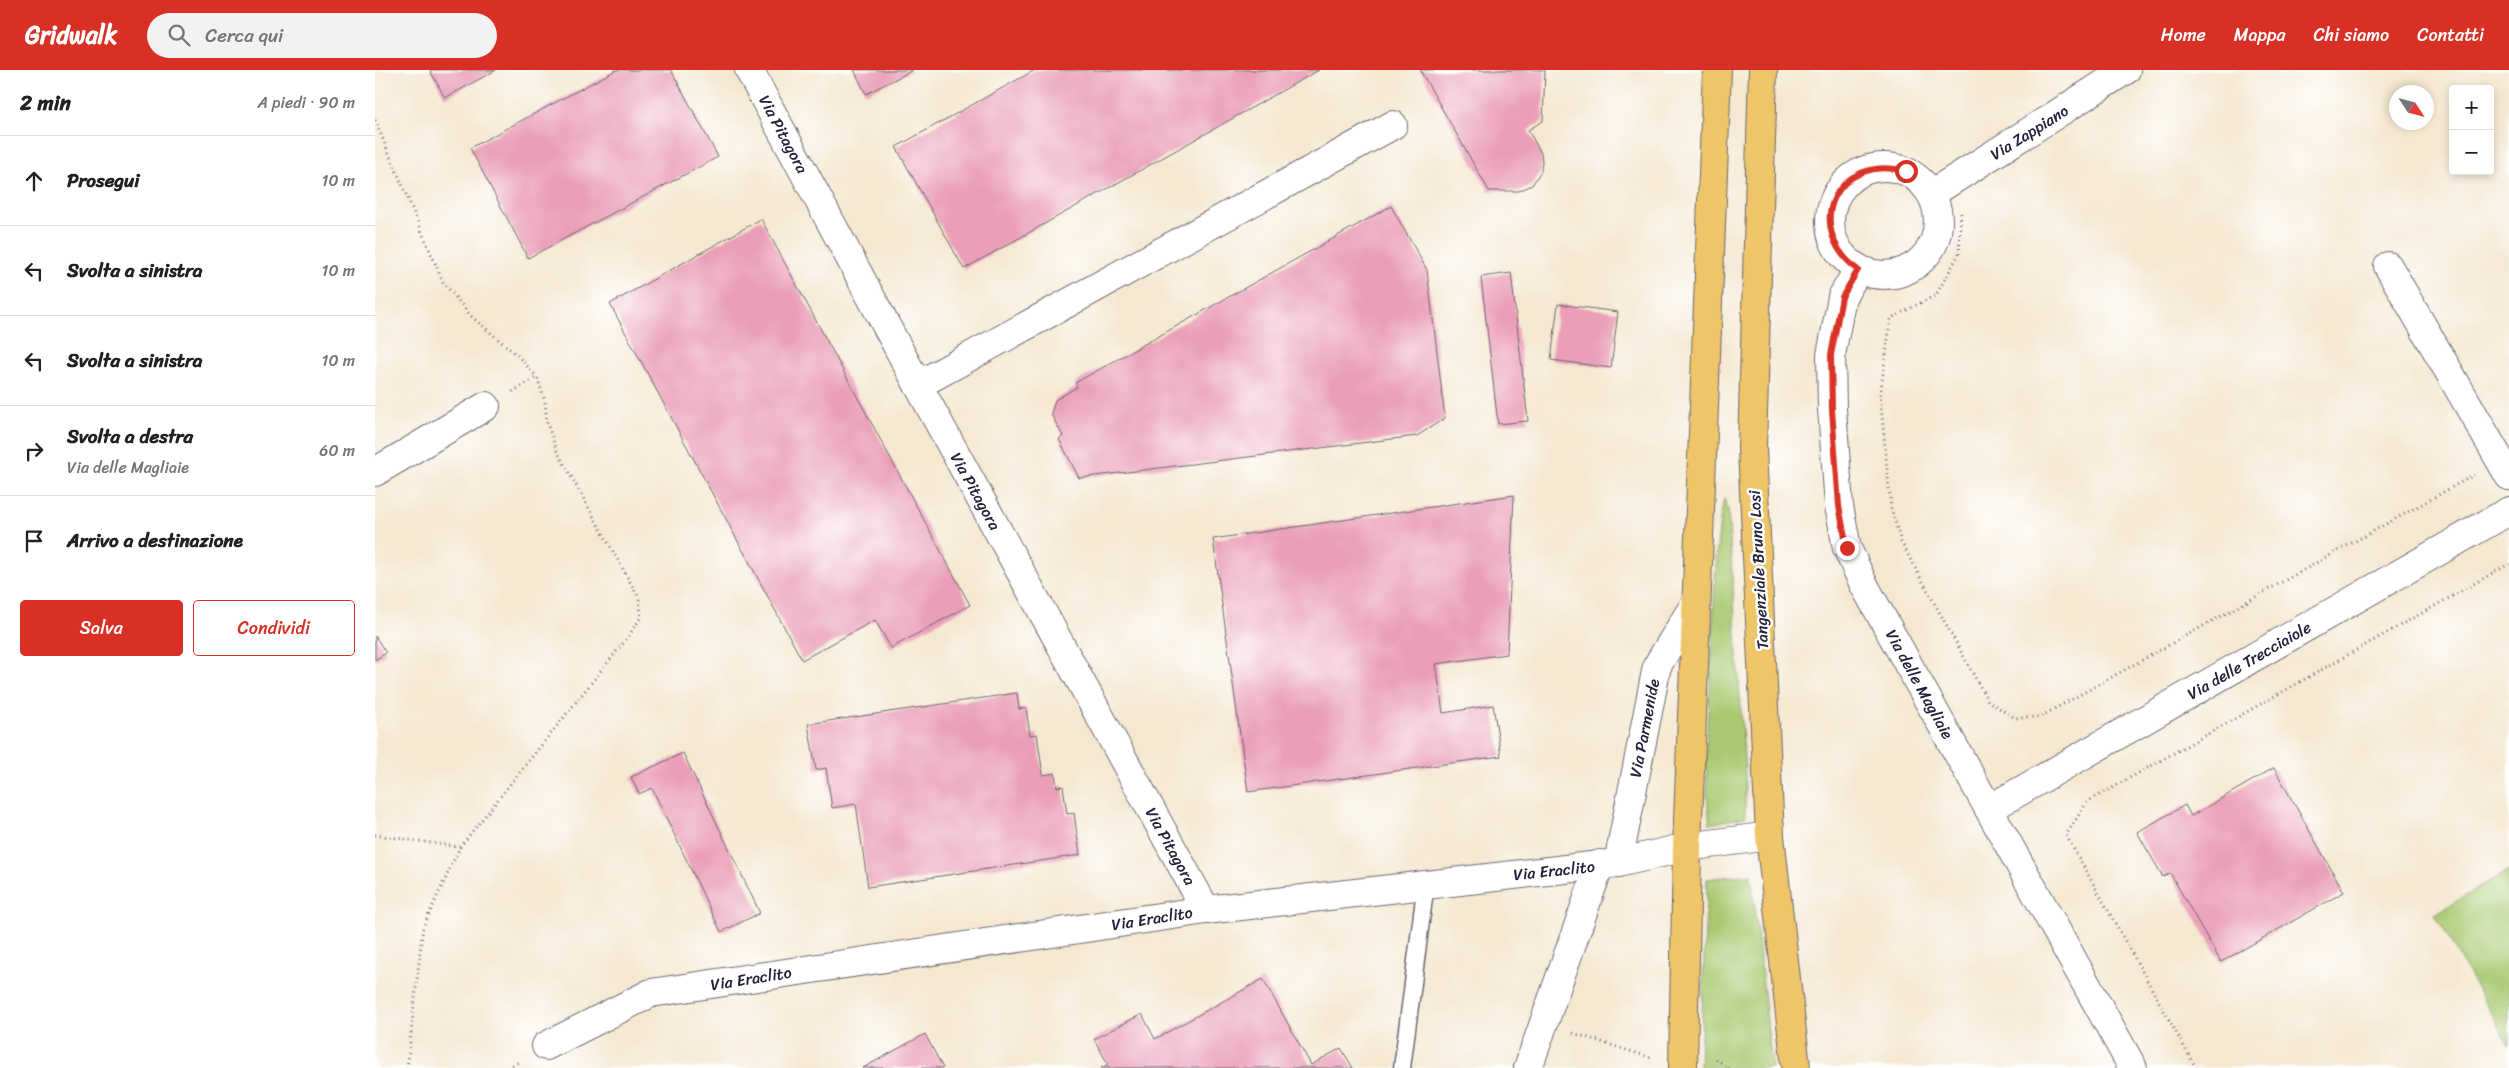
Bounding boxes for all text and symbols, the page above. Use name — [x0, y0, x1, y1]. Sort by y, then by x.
search box — [147, 13, 497, 58]
text: Gridwalk — [25, 14, 117, 56]
text: Cerca qui — [205, 19, 283, 52]
text: Home — [2161, 19, 2206, 51]
text: Mappa — [2234, 19, 2286, 51]
text: Chi siamo — [2314, 19, 2389, 51]
text: Contatti — [2417, 19, 2484, 51]
icon: search — [165, 21, 193, 49]
text: 2 min — [20, 84, 71, 122]
north arrow — [2389, 85, 2434, 130]
map controls — [2449, 85, 2494, 175]
button: + — [2449, 85, 2494, 130]
text: A piedi · 90 m — [257, 88, 355, 117]
street label: Via Pitagora — [751, 90, 816, 179]
street label: Via Zappiano — [1984, 97, 2075, 168]
button: − — [2449, 130, 2494, 175]
route start — [1895, 160, 1918, 183]
text: Prosegui — [67, 164, 140, 197]
text: 10 m — [322, 166, 355, 195]
icon: ahead — [20, 167, 48, 195]
text: Svolta a sinistra — [67, 254, 202, 287]
text: 10 m — [322, 256, 355, 285]
icon: left — [20, 257, 48, 285]
text: Svolta a sinistra — [67, 344, 202, 377]
text: 10 m — [322, 346, 355, 375]
icon: left — [20, 347, 48, 375]
text: Svolta a destra — [67, 420, 193, 453]
text: 60 m — [319, 436, 355, 465]
icon: right — [20, 437, 48, 465]
street label: Via Pitagora — [942, 447, 1009, 536]
text: Via delle Magliaie — [67, 453, 189, 482]
street label: Tangenziale Bruno Losi — [1740, 489, 1777, 650]
text: Arrivo a destinazione — [67, 524, 243, 557]
icon: arrive — [20, 527, 48, 555]
route end — [1836, 537, 1859, 560]
button: Salva — [20, 600, 183, 656]
button: Condividi — [193, 600, 355, 656]
street label: Via delle Trecciaiole — [2182, 613, 2317, 708]
street label: Via delle Magliaie — [1877, 624, 1962, 745]
street label: Via Parmenide — [1621, 676, 1668, 780]
street label: Via Pitagora — [1137, 802, 1204, 891]
street label: Via Eraclito — [1512, 852, 1596, 889]
street label: Via Eraclito — [1109, 898, 1195, 939]
street label: Via Eraclito — [708, 958, 794, 999]

